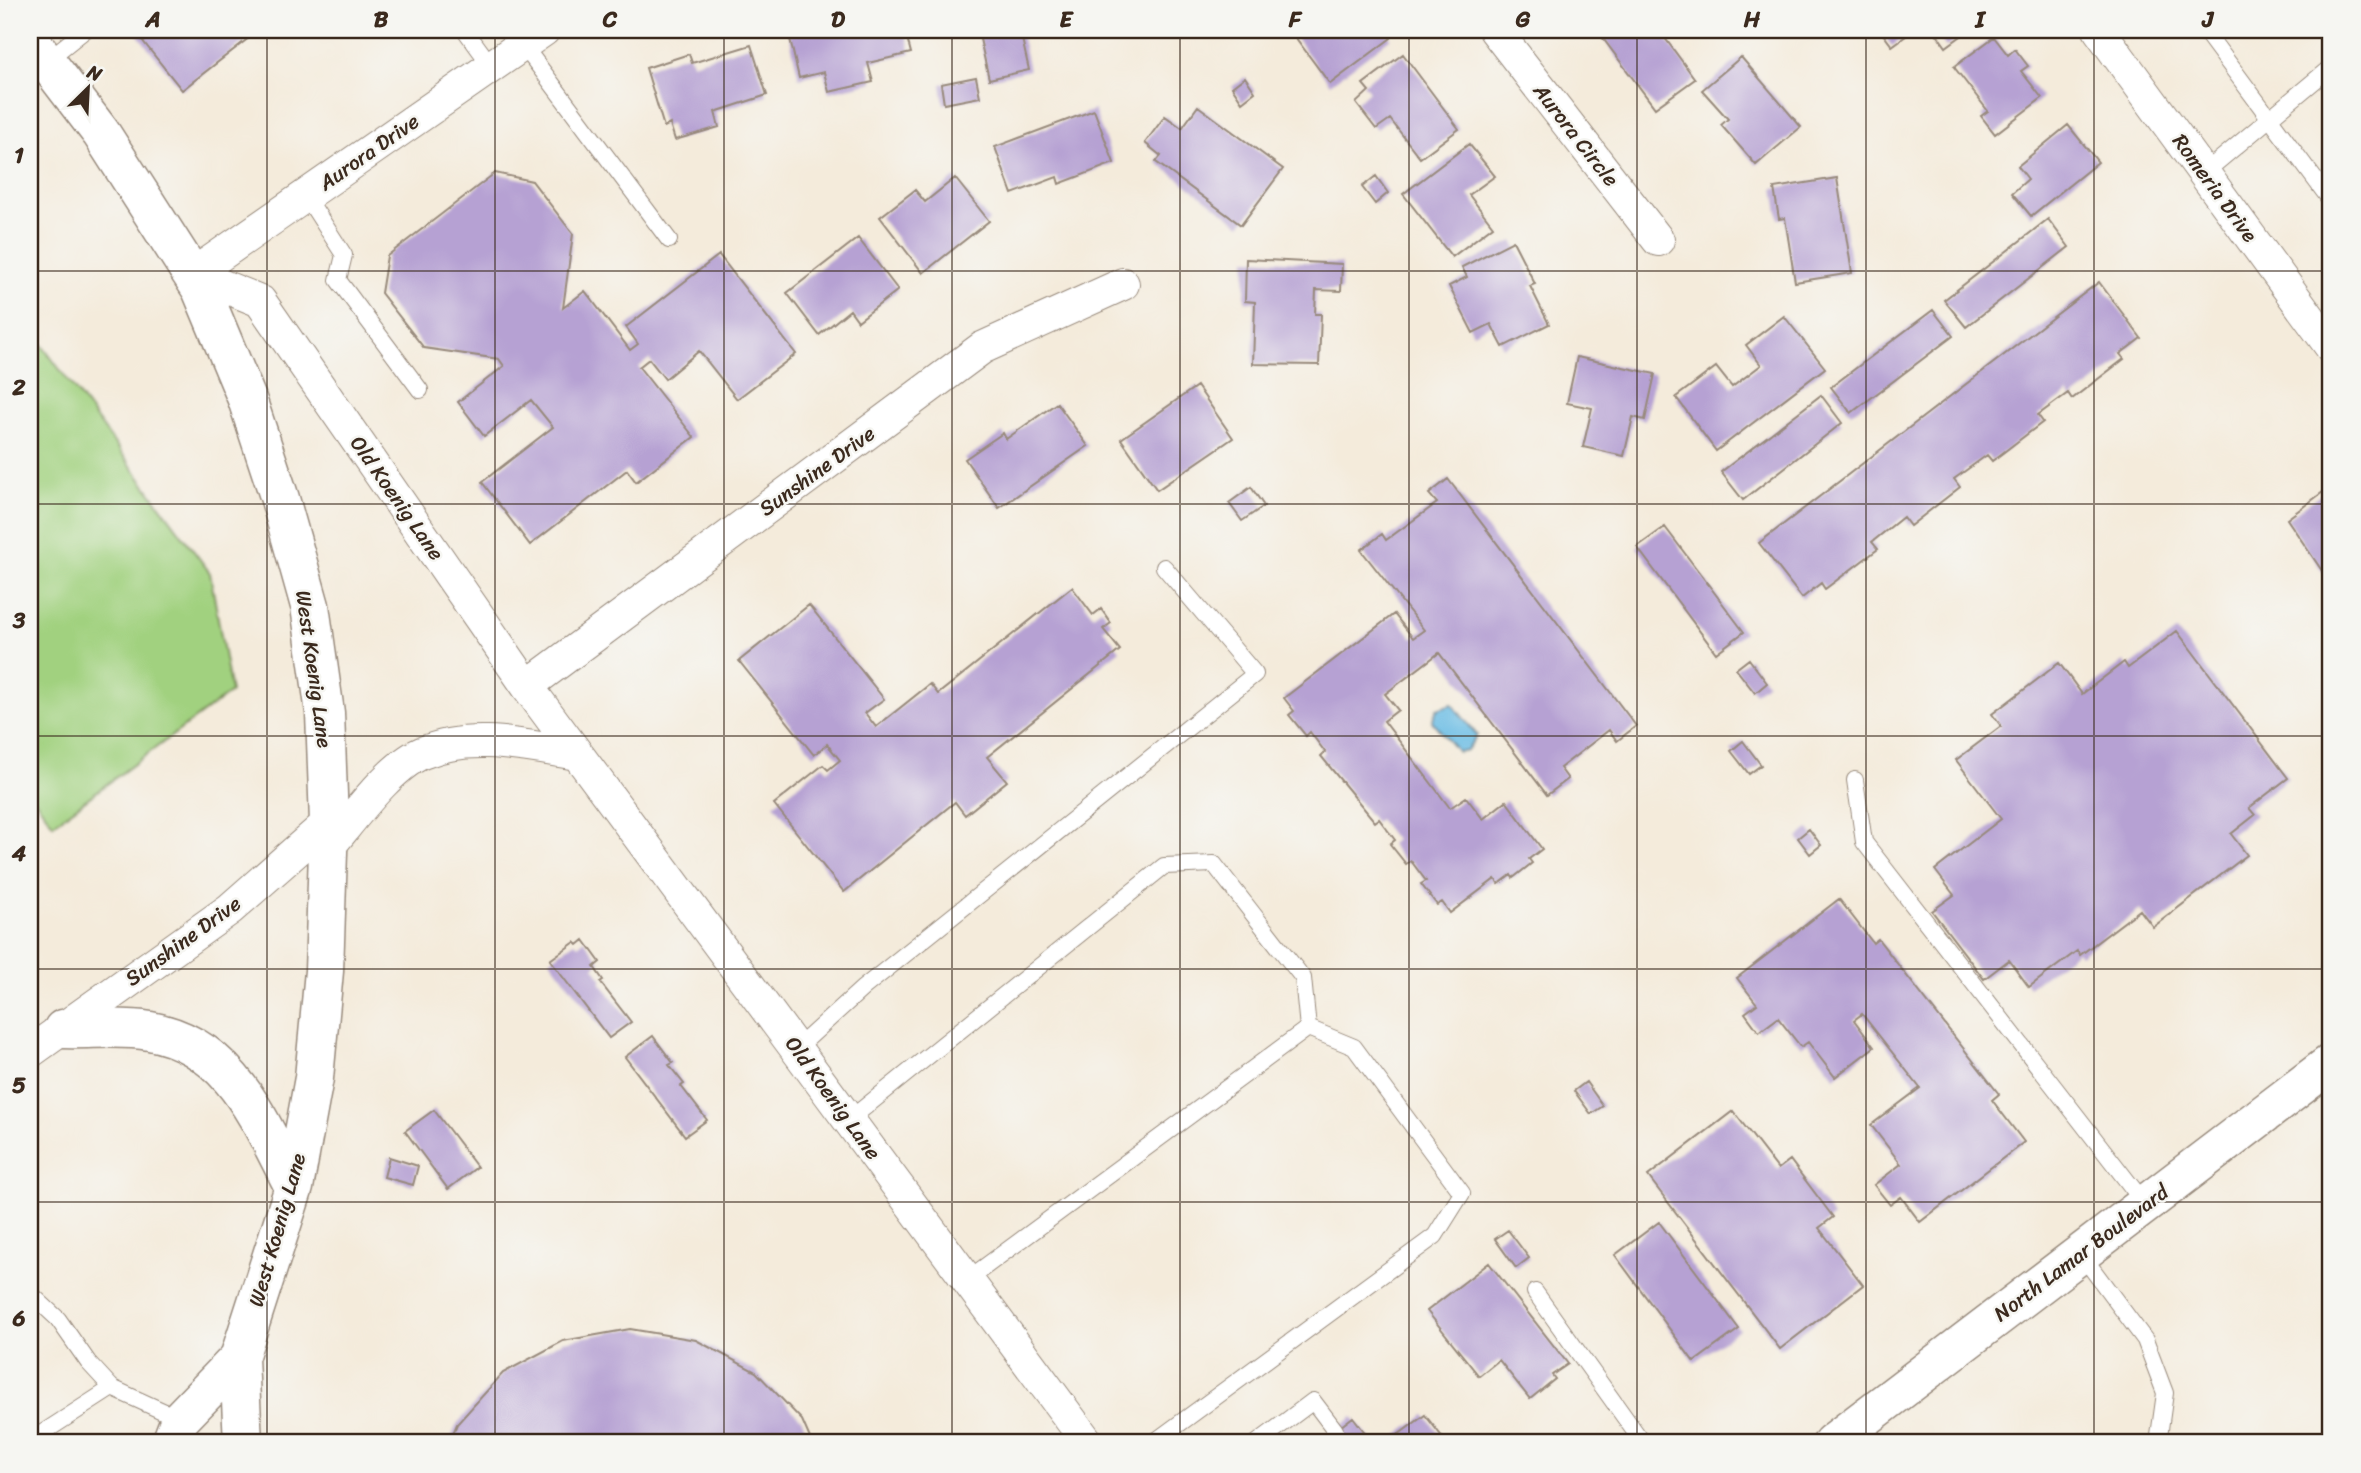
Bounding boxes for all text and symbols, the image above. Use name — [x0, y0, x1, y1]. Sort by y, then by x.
text: A — [144, 0, 161, 40]
text: B — [374, 0, 389, 40]
text: C — [602, 0, 618, 40]
text: D — [831, 0, 846, 40]
text: E — [1060, 0, 1075, 40]
text: F — [1288, 0, 1303, 40]
text: G — [1515, 0, 1531, 40]
text: H — [1743, 0, 1761, 40]
text: I — [1974, 0, 1986, 40]
text: J — [2201, 0, 2215, 40]
north arrow — [52, 52, 122, 122]
text: N — [81, 55, 108, 91]
street label: Aurora Circle — [1522, 74, 1629, 196]
street label: Aurora Drive — [310, 103, 428, 202]
street label: Romeria Drive — [2162, 125, 2268, 251]
text: 1 — [14, 135, 24, 176]
text: 2 — [11, 367, 26, 408]
street label: Sunshine Drive — [751, 415, 884, 527]
street label: Old Koenig Lane — [340, 427, 455, 569]
street label: West Koenig Lane — [284, 588, 344, 750]
text: 3 — [12, 600, 26, 641]
text: 4 — [11, 833, 27, 874]
street label: Sunshine Drive — [117, 885, 250, 997]
street label: Old Koenig Lane — [775, 1028, 891, 1168]
text: 5 — [12, 1065, 26, 1106]
street label: West Koenig Lane — [237, 1149, 317, 1311]
street label: North Lamar Boulevard — [1985, 1173, 2179, 1332]
text: 6 — [11, 1298, 26, 1339]

